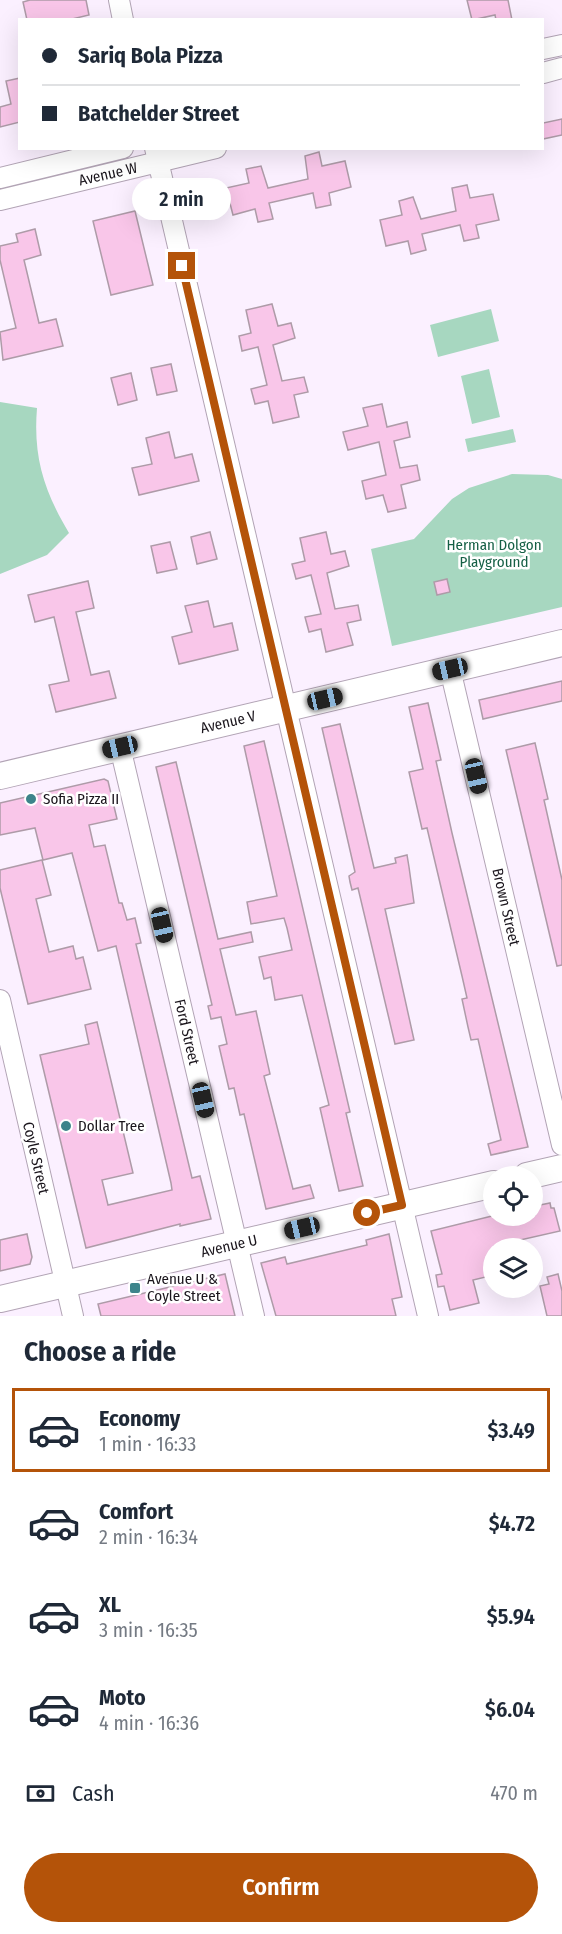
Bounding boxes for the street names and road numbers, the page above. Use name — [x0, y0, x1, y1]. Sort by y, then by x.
street label: Avenue W — [77, 158, 139, 190]
street label: Avenue V — [199, 707, 258, 737]
street label: Brown Street — [488, 866, 524, 948]
street label: Ford Street — [171, 997, 203, 1067]
street label: Coyle Street — [19, 1120, 53, 1196]
street label: Avenue U — [199, 1231, 259, 1261]

